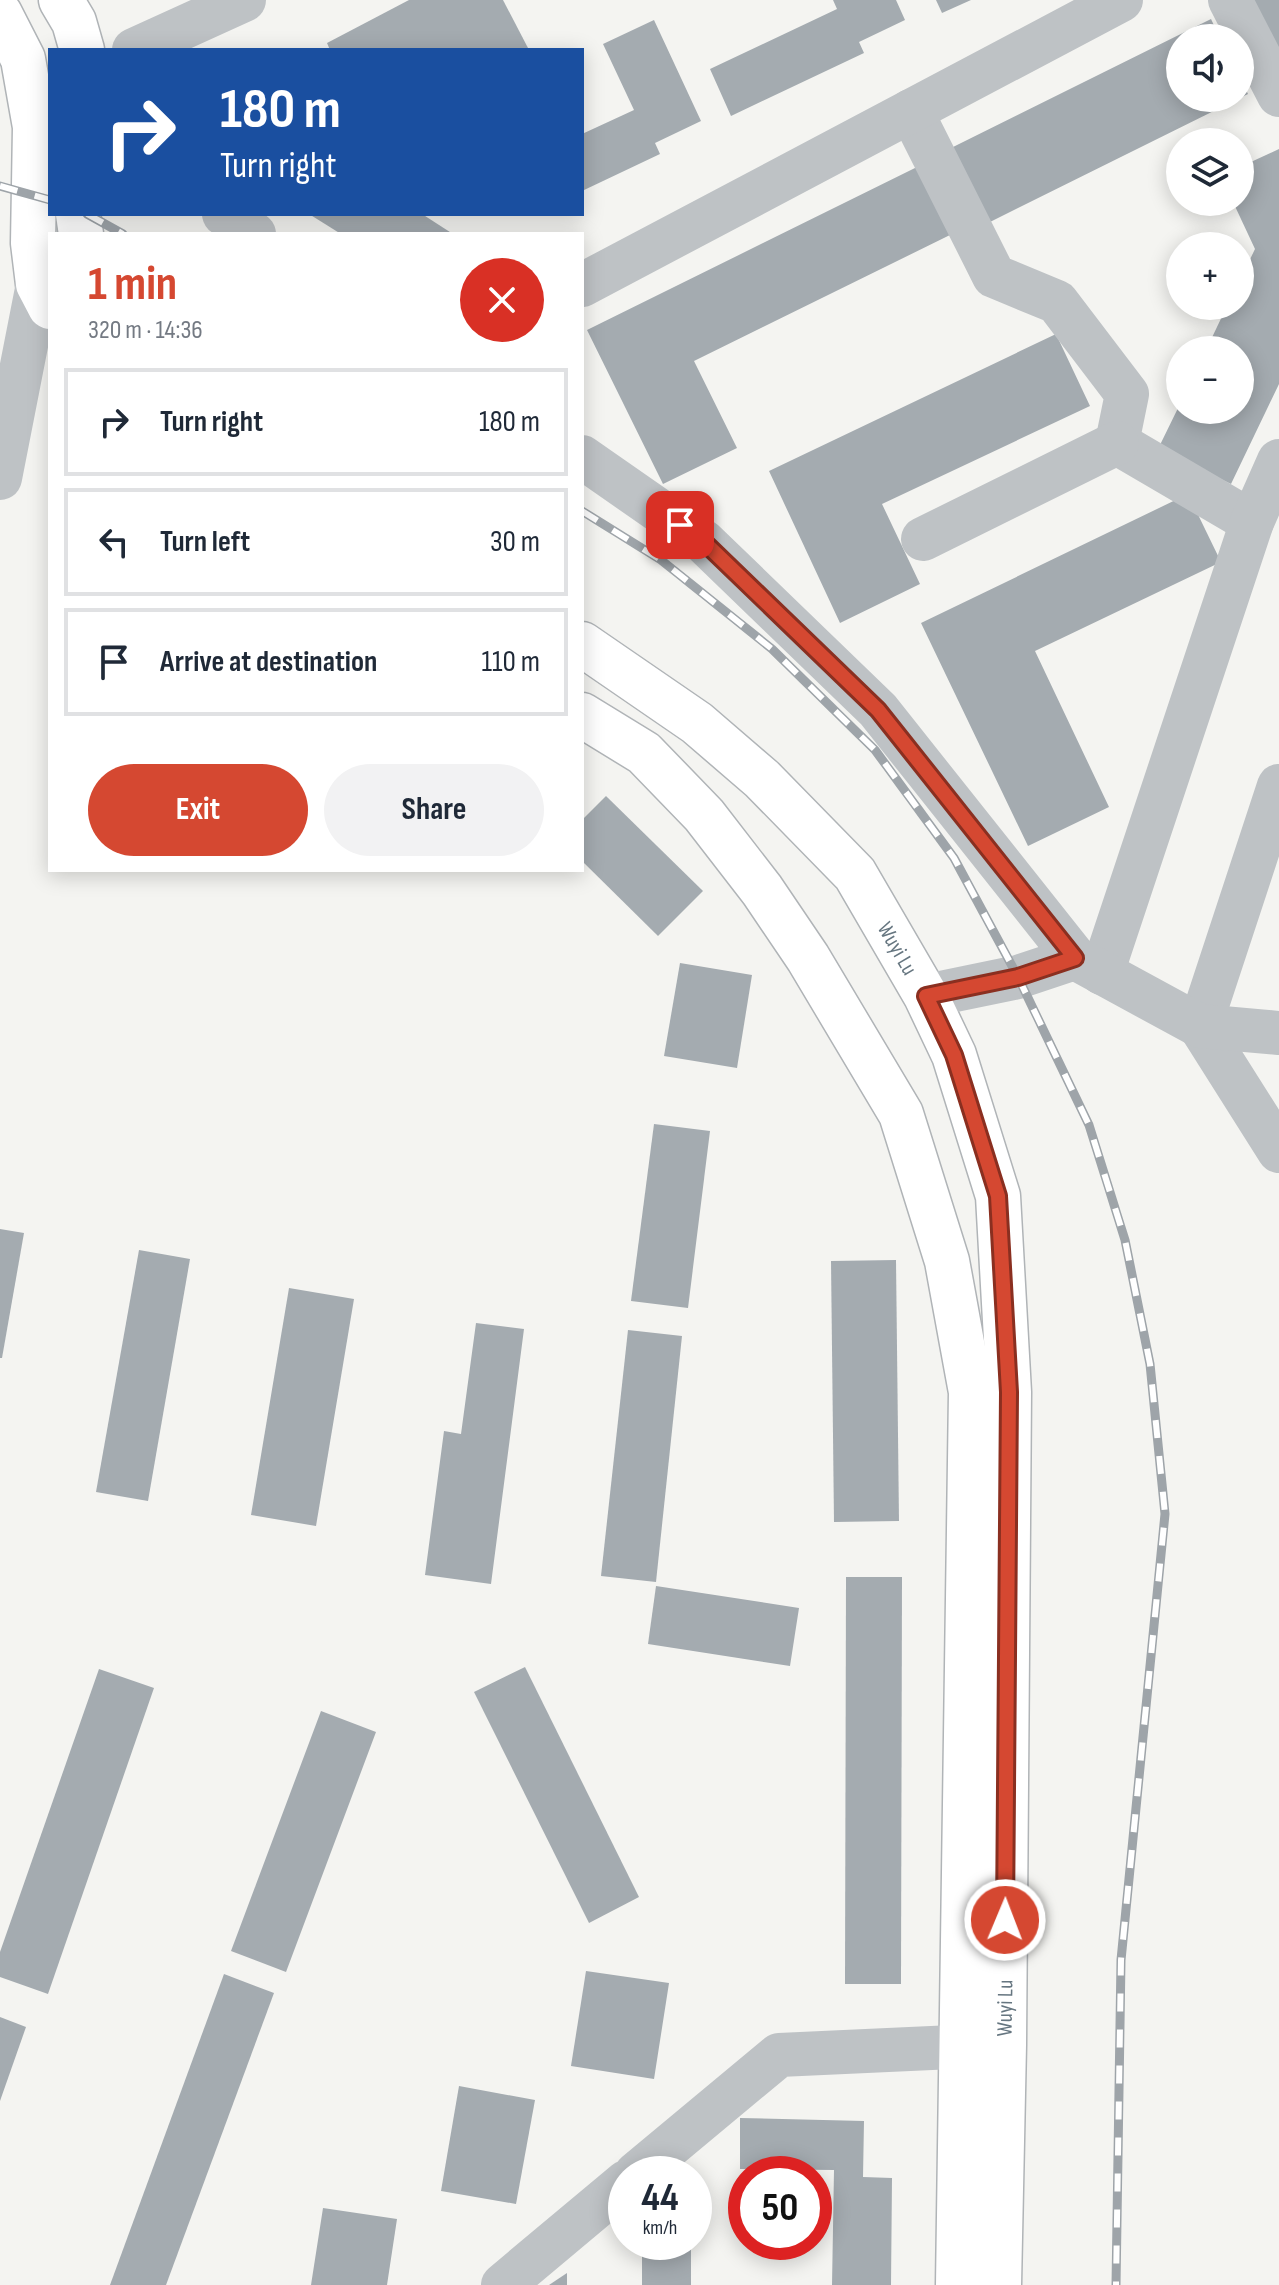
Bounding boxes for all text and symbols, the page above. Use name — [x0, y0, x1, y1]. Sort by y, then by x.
map controls — [1166, 24, 1254, 424]
button: sound — [1166, 24, 1254, 112]
text: 180 m — [220, 77, 341, 144]
icon: right — [88, 80, 192, 184]
button: layers — [1166, 128, 1254, 216]
text: Turn right — [220, 145, 337, 188]
button: + — [1166, 232, 1254, 320]
text: 1 min — [88, 256, 177, 313]
button: close — [460, 258, 544, 342]
text: 320 m · 14:36 — [88, 315, 203, 346]
button: − — [1166, 336, 1254, 424]
icon: right — [92, 400, 136, 444]
text: Turn right — [160, 404, 263, 440]
text: 180 m — [479, 404, 540, 440]
pin — [646, 491, 714, 559]
icon: arrive — [658, 503, 702, 547]
icon: left — [92, 520, 136, 564]
text: Turn left — [160, 524, 250, 560]
text: 30 m — [490, 524, 540, 560]
icon: arrive — [92, 640, 136, 684]
text: Arrive at destination — [160, 644, 377, 680]
text: 110 m — [482, 644, 540, 680]
button: Exit — [88, 764, 308, 856]
button: Share — [324, 764, 544, 856]
street label: Wuyi Lu — [871, 918, 923, 980]
position arrow — [963, 1878, 1047, 1962]
street label: Wuyi Lu — [992, 1979, 1019, 2037]
speed limit sign: 50 — [728, 2156, 832, 2260]
text: 44 — [641, 2174, 679, 2222]
text: km/h — [643, 2216, 677, 2240]

